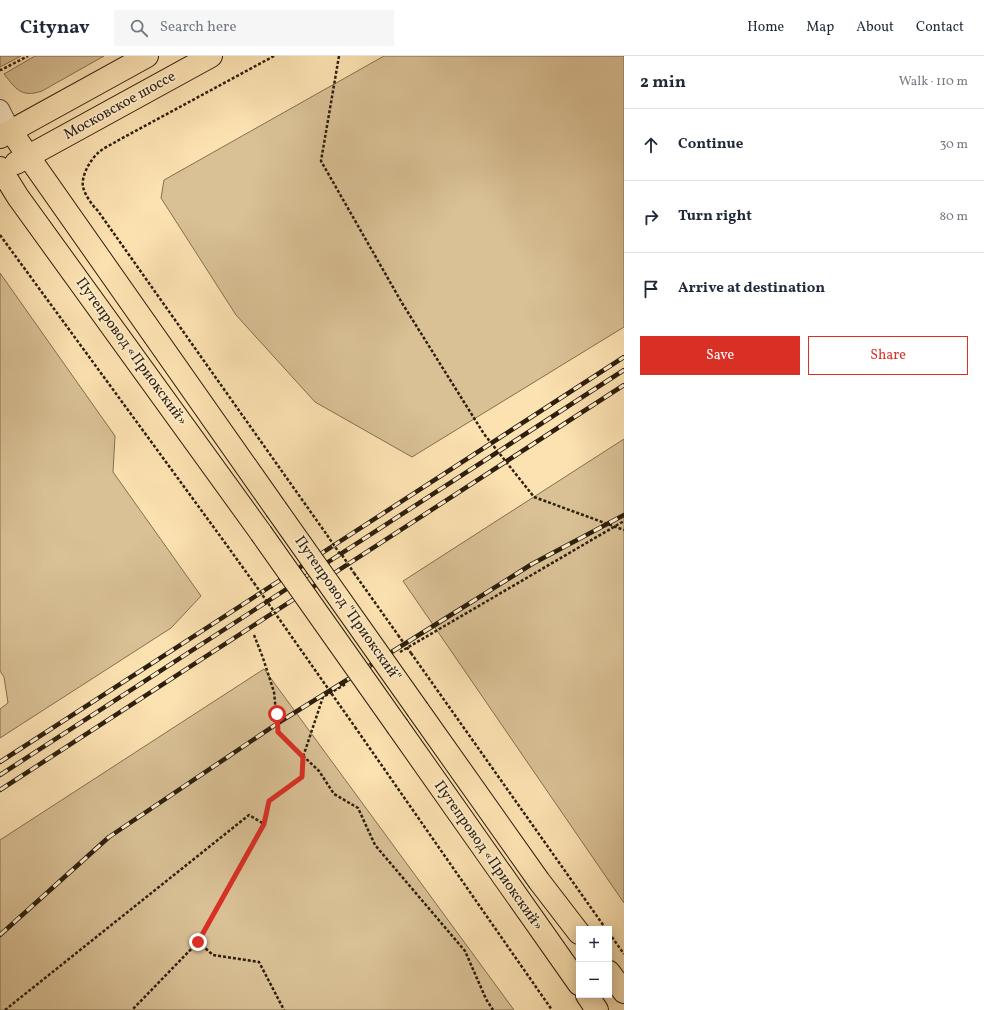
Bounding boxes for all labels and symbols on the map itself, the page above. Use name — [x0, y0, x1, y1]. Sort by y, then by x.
street label: Московское шоссе — [60, 66, 180, 146]
street label: Путепровод «Приокский» — [70, 274, 192, 430]
street label: Путепровод "Приокский" — [289, 532, 405, 686]
route start — [268, 705, 286, 723]
street label: Путепровод «Приокский» — [428, 777, 548, 935]
route end — [189, 933, 207, 951]

